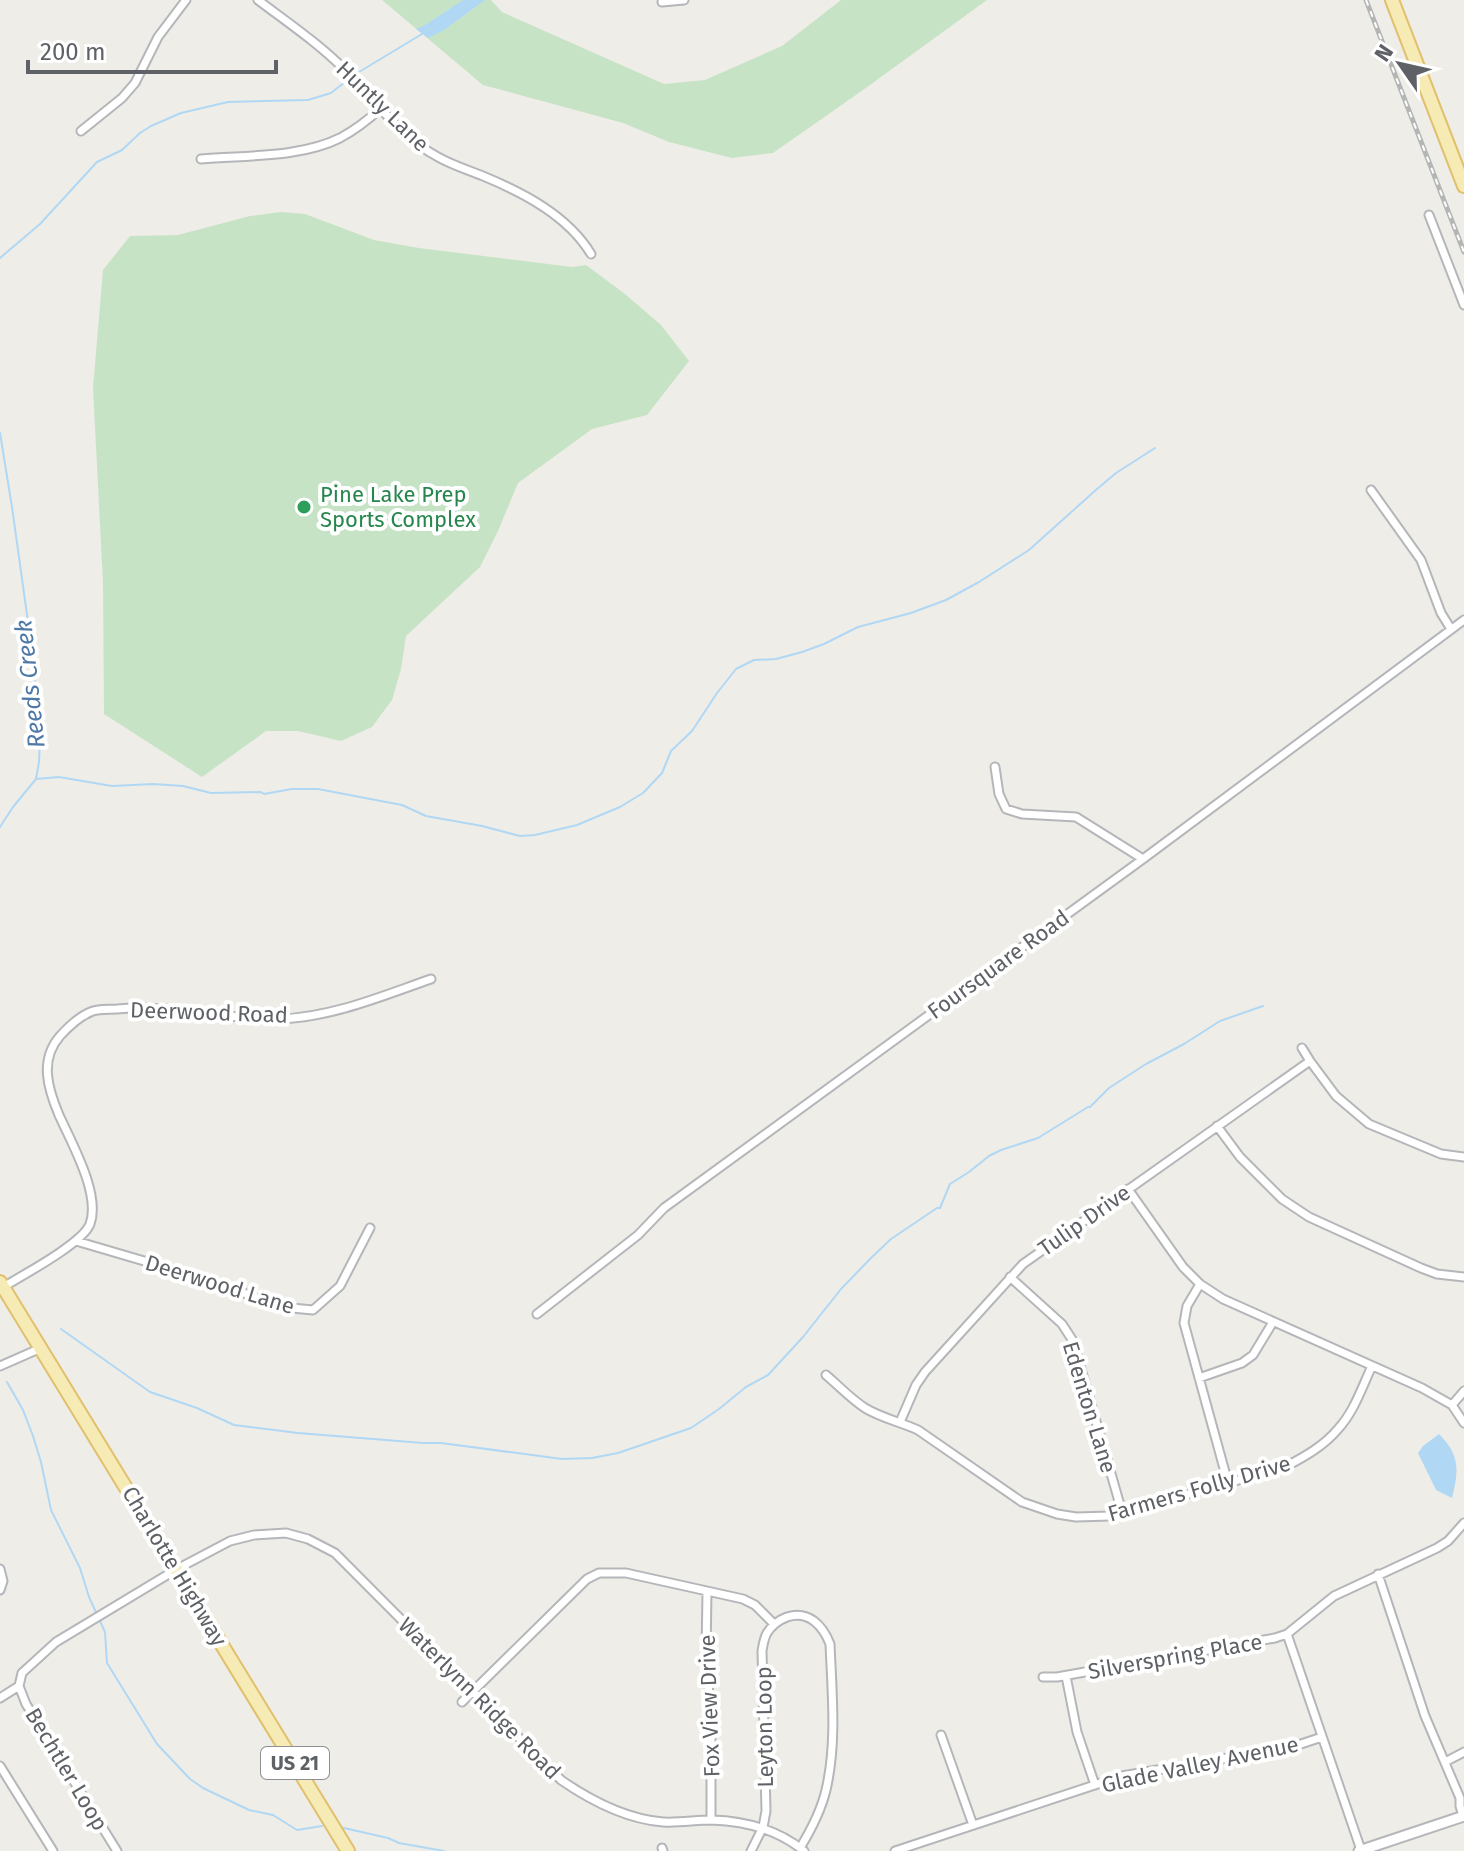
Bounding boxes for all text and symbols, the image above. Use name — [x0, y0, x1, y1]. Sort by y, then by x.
scale bar — [28, 24, 276, 74]
north arrow — [1360, 24, 1440, 104]
text: 200 m — [40, 38, 106, 66]
text: N — [1369, 39, 1399, 67]
street label: Huntly Lane — [331, 55, 435, 157]
place label: Pine Lake Prep Sports Complex — [320, 481, 476, 533]
marker: Pine Lake Prep Sports Complex — [295, 498, 313, 516]
water label: Reeds Creek — [9, 618, 51, 750]
street label: Foursquare Road — [922, 904, 1074, 1025]
street label: Deerwood Road — [130, 996, 288, 1029]
street label: Tulip Drive — [1033, 1179, 1136, 1262]
street label: Deerwood Lane — [142, 1249, 298, 1320]
street label: Edenton Lane — [1057, 1338, 1122, 1476]
street label: Farmers Folly Drive — [1105, 1449, 1294, 1527]
street label: Charlotte Highway — [116, 1482, 233, 1651]
street label: Waterlynn Ridge Road — [393, 1612, 566, 1785]
street label: Silverspring Place — [1086, 1628, 1264, 1685]
street label: Fox View Drive — [694, 1634, 725, 1778]
street label: Leyton Loop — [750, 1666, 779, 1788]
street label: Bechtler Loop — [19, 1703, 114, 1835]
street label: Glade Valley Avenue — [1099, 1730, 1301, 1799]
road number: US 21 — [261, 1747, 329, 1779]

